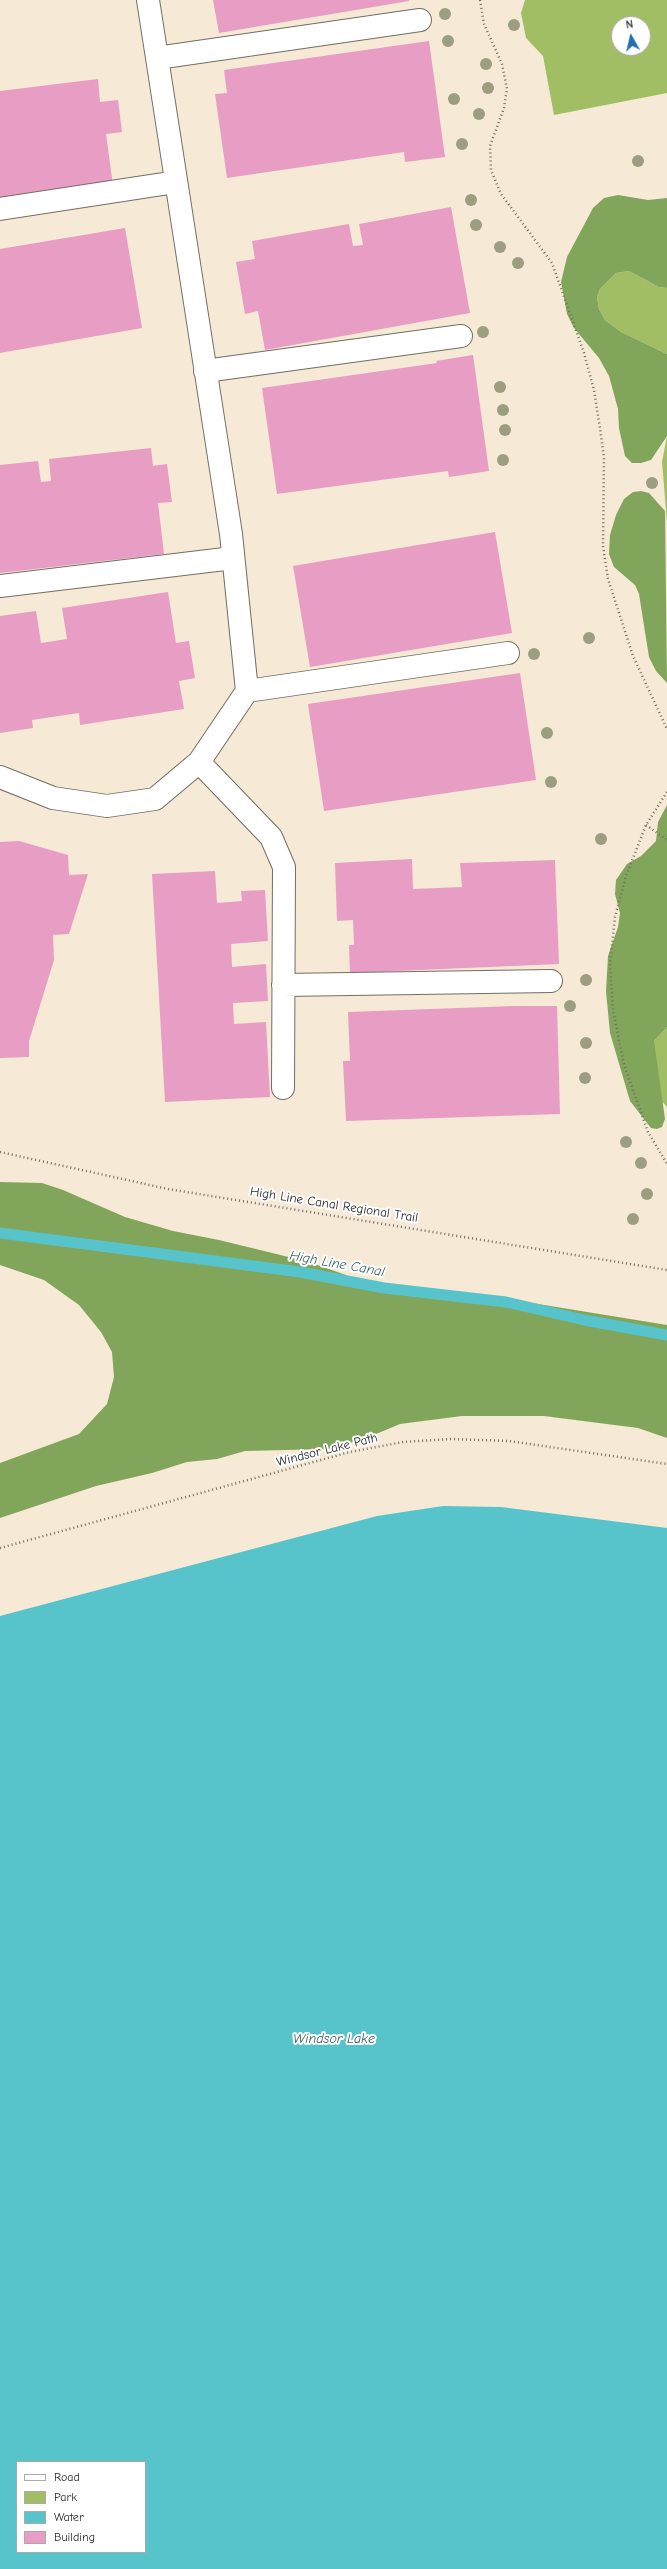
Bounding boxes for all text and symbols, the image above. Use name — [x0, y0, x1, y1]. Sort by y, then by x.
north arrow — [611, 16, 651, 56]
text: N — [625, 18, 634, 32]
street label: High Line Canal Regional Trail — [249, 1184, 419, 1226]
water label: High Line Canal — [288, 1247, 386, 1281]
street label: Windsor Lake Path — [275, 1430, 379, 1470]
water label: Windsor Lake — [293, 2031, 375, 2047]
legend — [16, 2461, 146, 2553]
text: Road — [54, 2470, 80, 2484]
text: Park — [54, 2490, 77, 2504]
text: Water — [54, 2510, 84, 2524]
text: Building — [54, 2530, 95, 2544]

